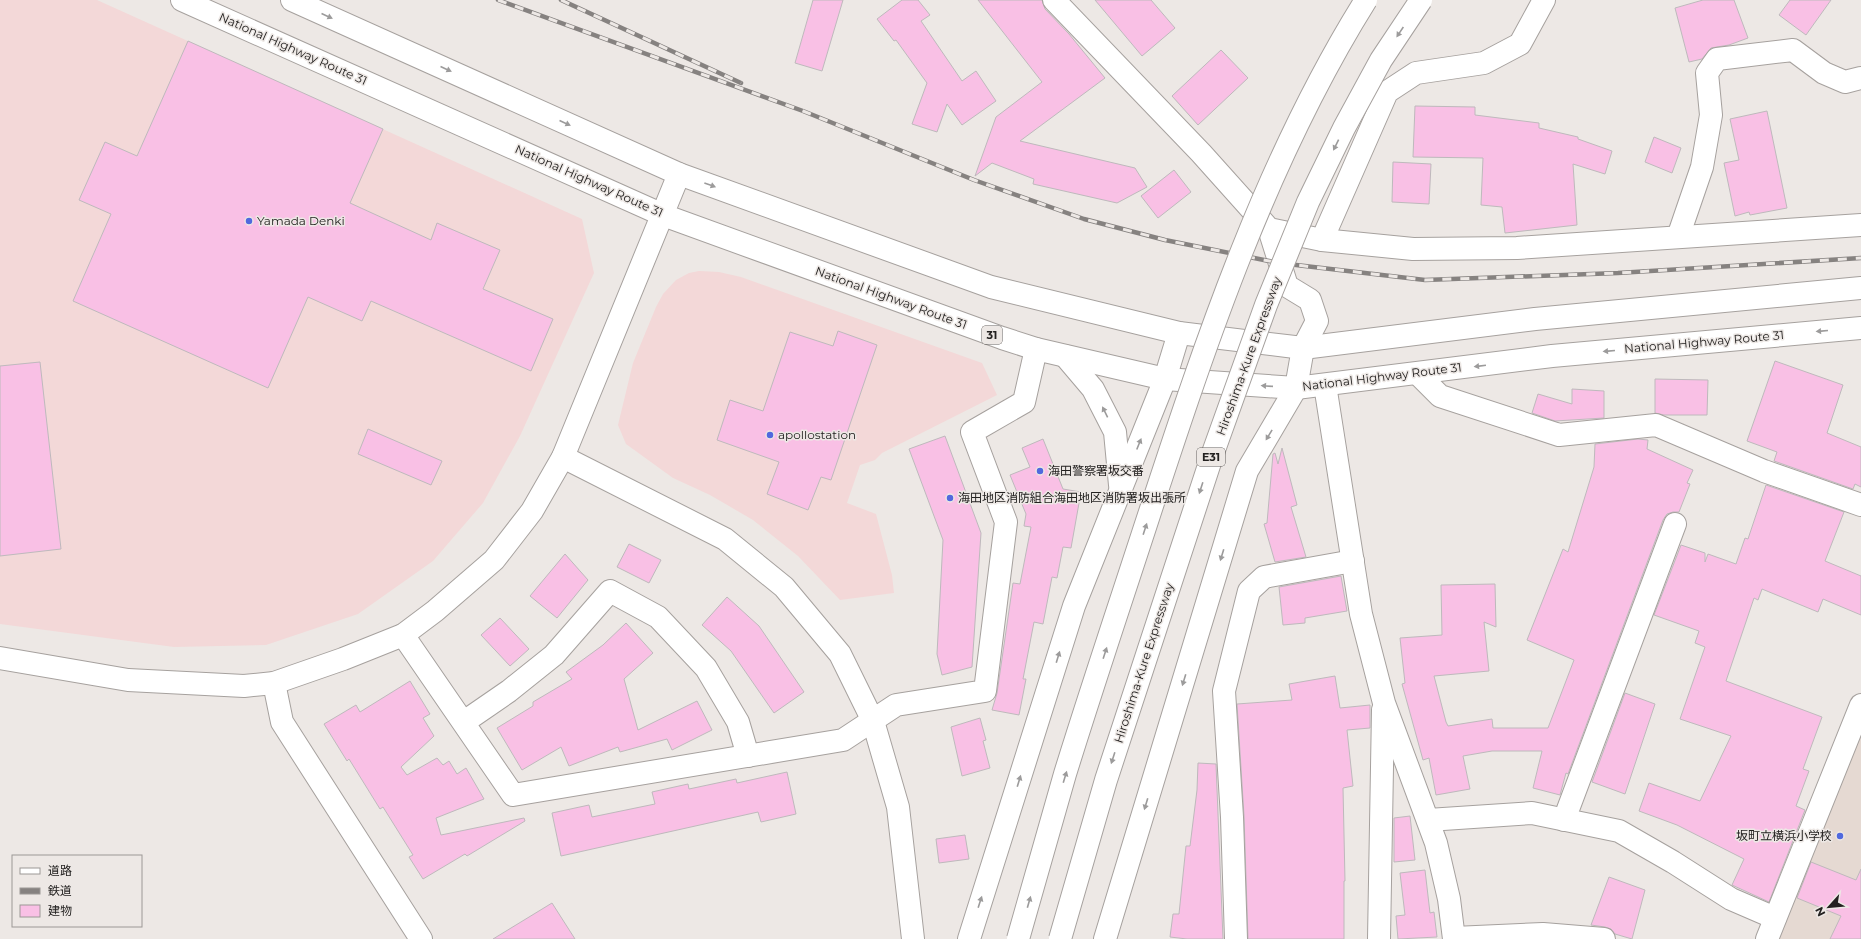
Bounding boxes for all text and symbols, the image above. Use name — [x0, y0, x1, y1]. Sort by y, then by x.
street label: National Highway Route 31 — [217, 9, 370, 88]
one-way arrow — [322, 13, 333, 19]
one-way arrow — [1396, 27, 1404, 38]
one-way arrow — [440, 66, 452, 72]
one-way arrow — [559, 120, 571, 126]
one-way arrow — [1333, 140, 1339, 151]
street label: National Highway Route 31 — [513, 141, 666, 220]
one-way arrow — [704, 182, 716, 188]
place label: Yamada Denki — [257, 213, 345, 228]
marker: Yamada Denki — [244, 216, 254, 226]
street label: National Highway Route 31 — [813, 263, 969, 332]
street label: Hiroshima-Kure Expressway — [1213, 274, 1284, 437]
road number: 31 — [982, 326, 1002, 344]
street label: National Highway Route 31 — [1623, 327, 1785, 356]
one-way arrow — [1816, 328, 1828, 335]
one-way arrow — [1603, 348, 1615, 354]
street label: National Highway Route 31 — [1301, 359, 1462, 394]
one-way arrow — [1474, 363, 1486, 369]
one-way arrow — [1261, 382, 1273, 389]
one-way arrow — [1102, 406, 1108, 418]
place label: apollostation — [778, 427, 856, 442]
one-way arrow — [1265, 429, 1272, 441]
marker: apollostation — [765, 430, 775, 440]
one-way arrow — [1136, 437, 1142, 449]
road number: E31 — [1197, 448, 1225, 466]
place label: 海田警察署坂交番 — [1048, 463, 1144, 478]
marker: 海田警察署坂交番 — [1035, 466, 1045, 476]
one-way arrow — [1198, 482, 1204, 494]
place label: 海田地区消防組合海田地区消防署坂出張所 — [958, 490, 1186, 505]
marker: 海田地区消防組合海田地区消防署坂出張所 — [945, 493, 955, 503]
one-way arrow — [1142, 523, 1148, 535]
one-way arrow — [1219, 550, 1225, 562]
street label: Hiroshima-Kure Expressway — [1110, 580, 1177, 745]
one-way arrow — [1102, 647, 1108, 659]
one-way arrow — [1055, 651, 1061, 663]
one-way arrow — [1181, 674, 1187, 686]
one-way arrow — [1110, 752, 1116, 764]
one-way arrow — [1062, 770, 1068, 782]
one-way arrow — [1016, 775, 1022, 787]
one-way arrow — [1143, 799, 1149, 811]
place label: 坂町立横浜小学校 — [1736, 828, 1832, 843]
marker: 坂町立横浜小学校 — [1835, 831, 1845, 841]
legend — [12, 855, 142, 927]
text: 道路 — [48, 863, 72, 878]
text: 鉄道 — [48, 883, 72, 898]
north arrow — [1809, 887, 1849, 927]
one-way arrow — [1026, 895, 1032, 907]
one-way arrow — [978, 896, 984, 908]
text: 建物 — [48, 903, 72, 918]
text: N — [1812, 904, 1828, 919]

